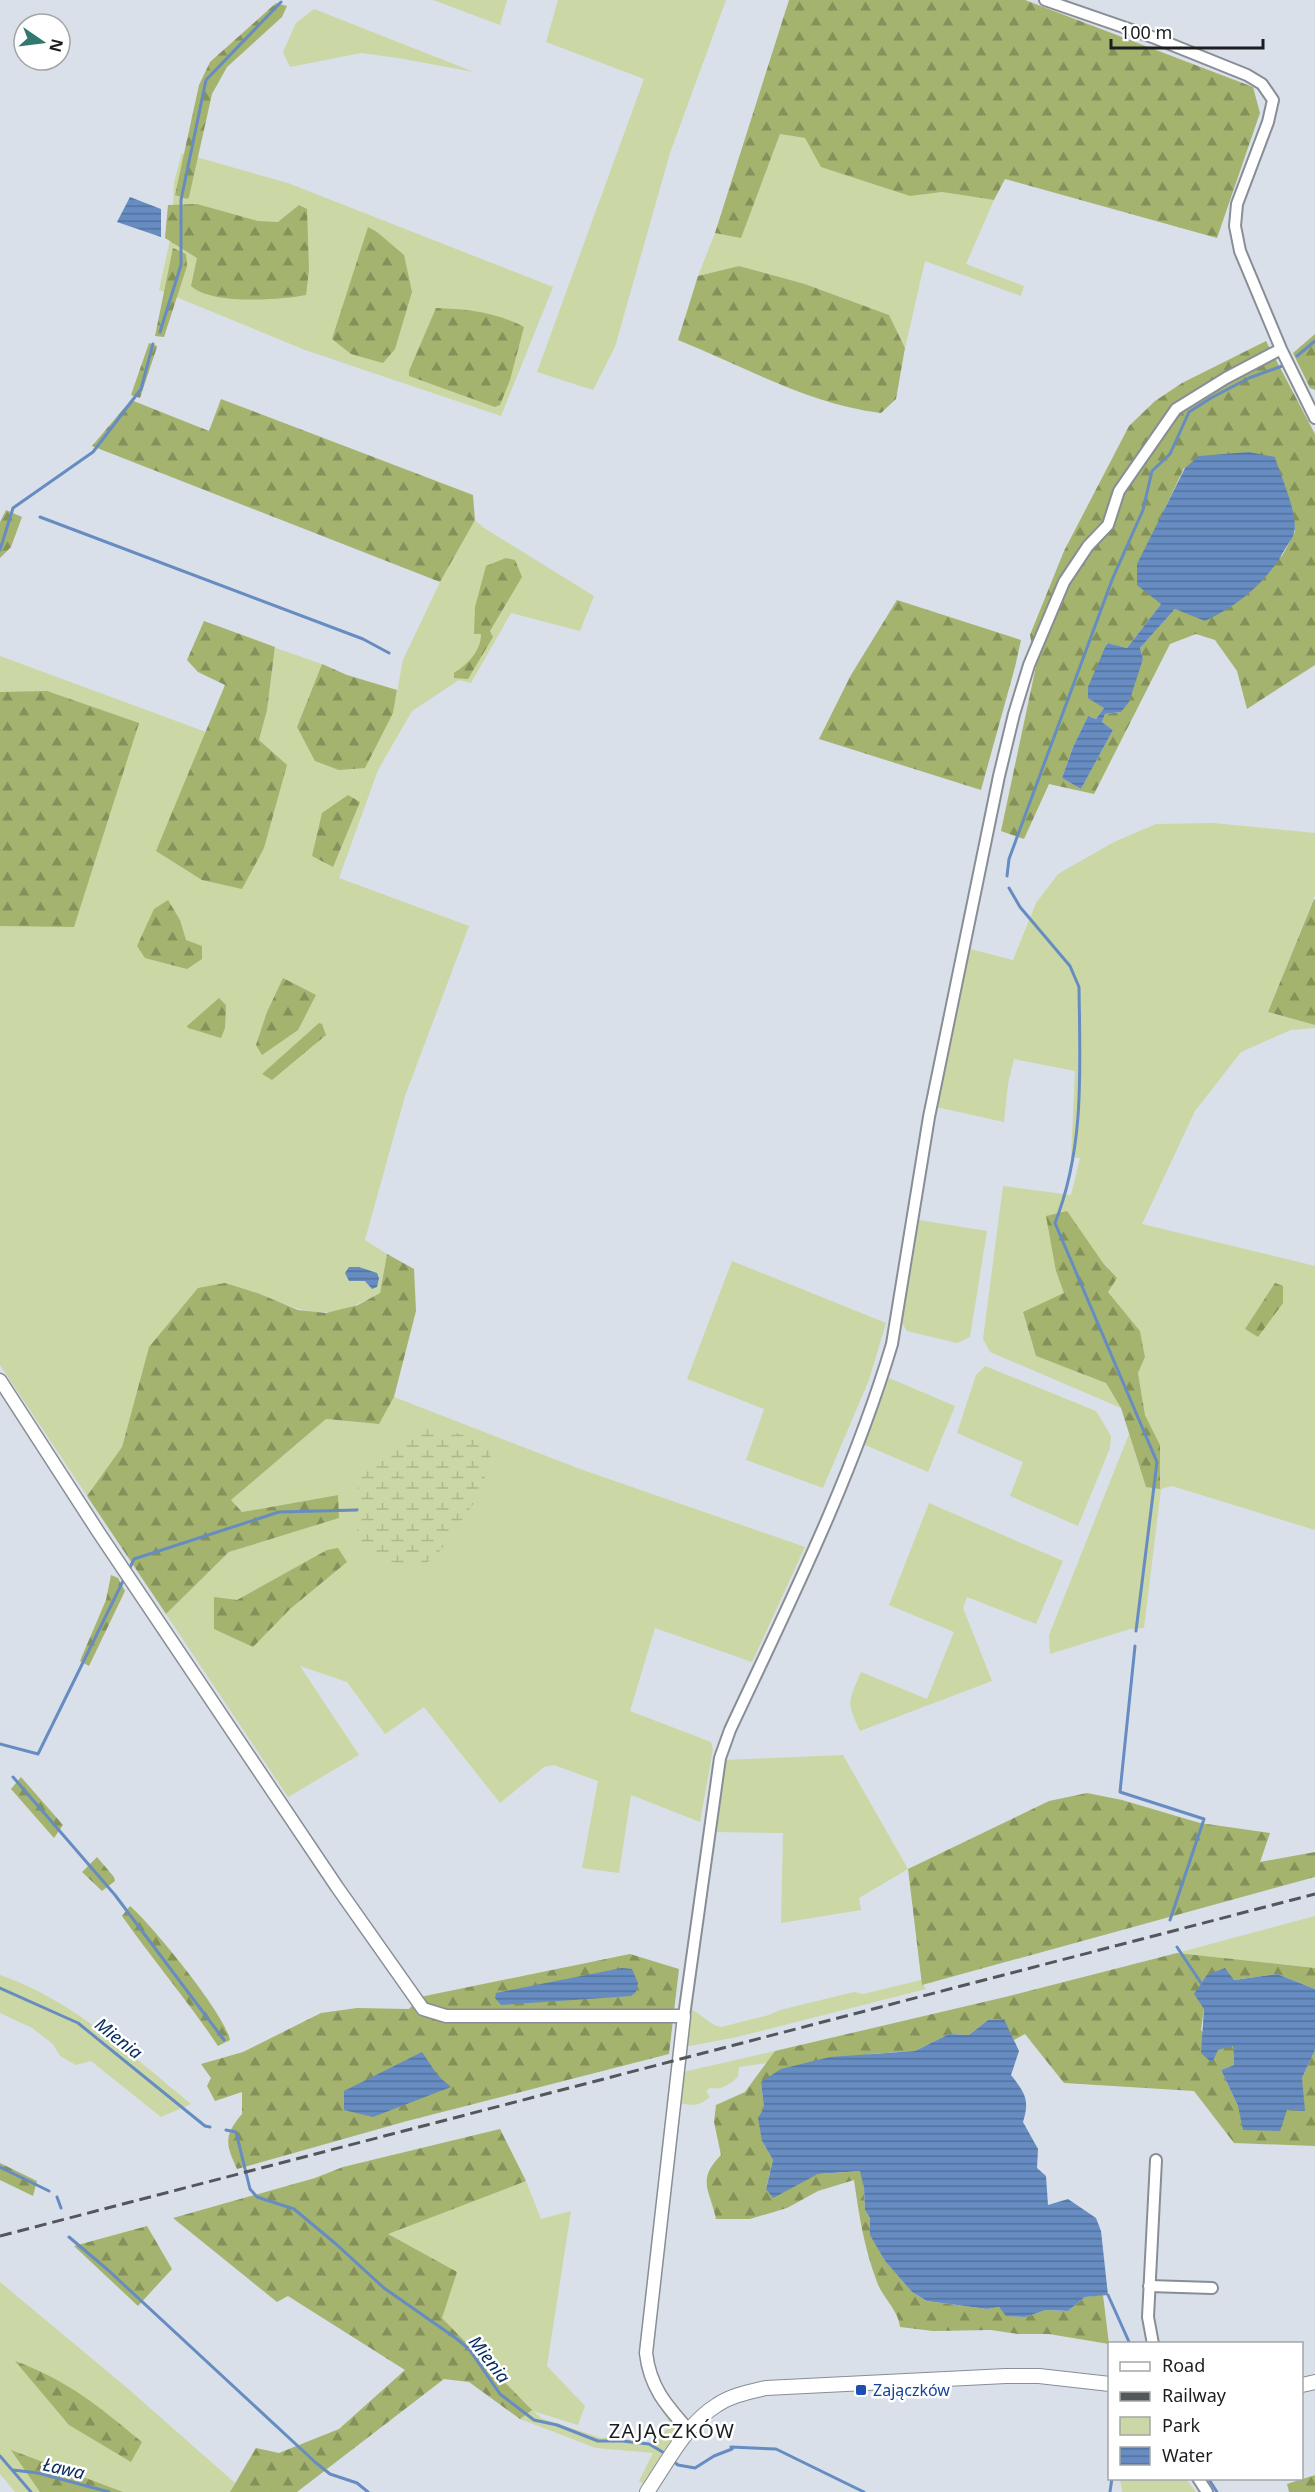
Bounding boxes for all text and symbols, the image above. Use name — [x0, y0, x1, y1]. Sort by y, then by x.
north arrow — [12, 12, 72, 72]
scale bar — [1111, 12, 1262, 50]
text: 100 m — [1120, 20, 1172, 44]
text: N — [44, 37, 69, 55]
water label: Mienia — [90, 2012, 148, 2064]
water label: Mienia — [464, 2330, 516, 2388]
legend — [1108, 2342, 1303, 2480]
text: Road — [1162, 2353, 1205, 2377]
place label: Zajączków — [873, 2379, 950, 2401]
marker: Zajączków — [854, 2383, 868, 2397]
text: Railway — [1162, 2383, 1227, 2407]
text: Park — [1162, 2413, 1200, 2437]
district label: ZAJĄCZKÓW — [609, 2417, 735, 2444]
text: Water — [1162, 2443, 1213, 2467]
water label: Ława — [41, 2452, 87, 2484]

